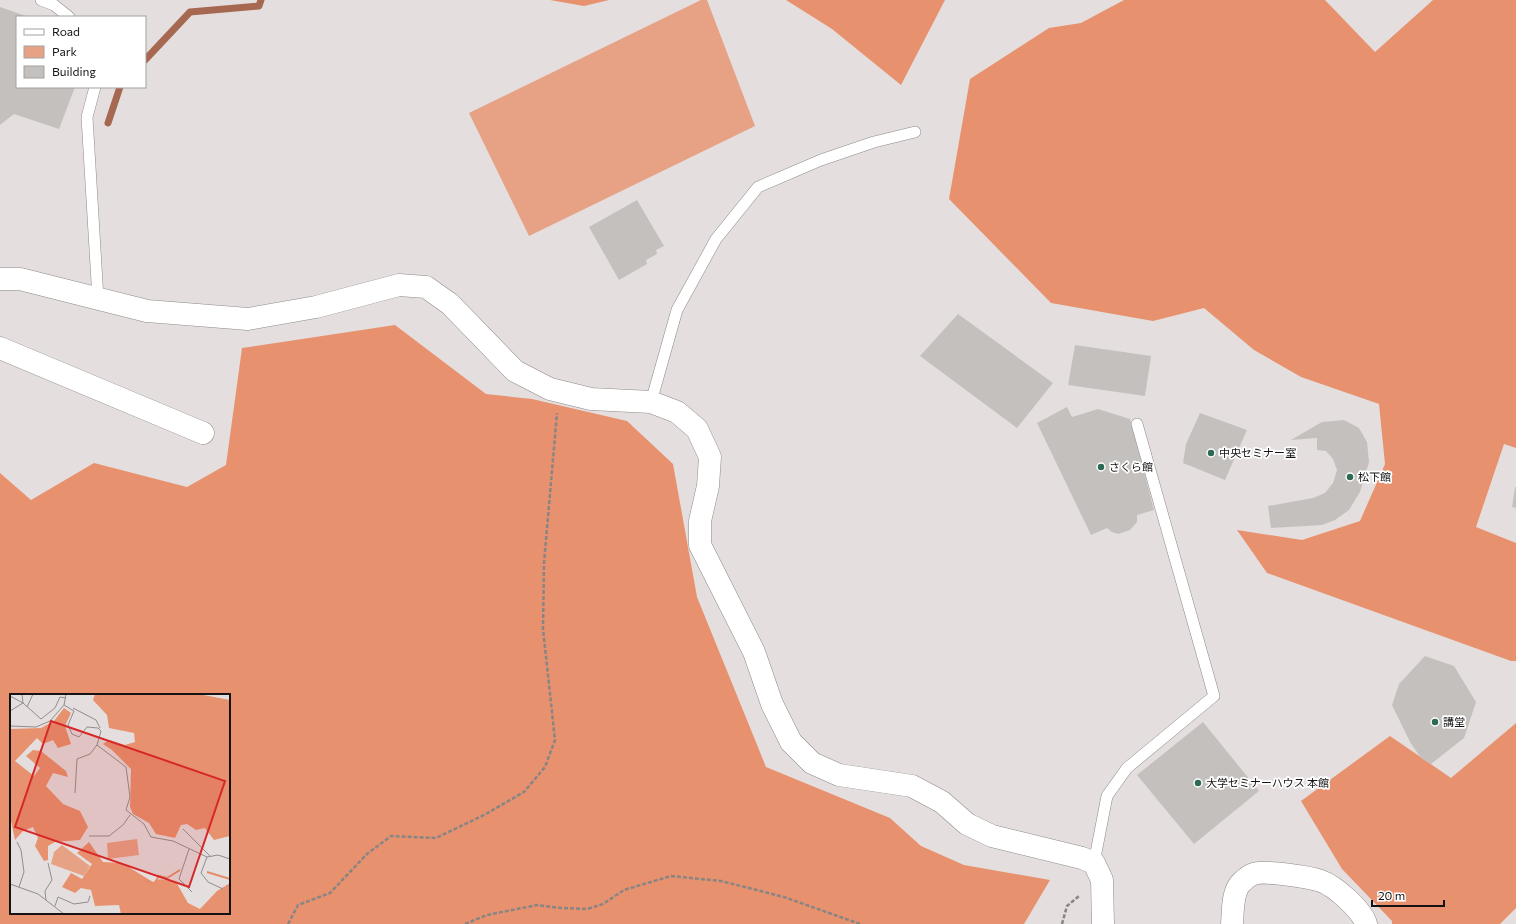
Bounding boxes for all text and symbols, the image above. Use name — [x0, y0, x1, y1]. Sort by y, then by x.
legend — [16, 16, 146, 88]
text: Road — [52, 24, 80, 38]
text: Park — [52, 44, 78, 58]
text: Building — [52, 64, 96, 78]
place label: 中央セミナー室 — [1219, 446, 1296, 459]
marker: 中央セミナー室 — [1206, 448, 1216, 458]
place label: さくら館 — [1109, 460, 1153, 473]
marker: さくら館 — [1096, 462, 1106, 472]
place label: 松下館 — [1358, 470, 1391, 483]
marker: 松下館 — [1345, 472, 1355, 482]
inset map — [10, 694, 230, 914]
place label: 講堂 — [1443, 715, 1465, 728]
marker: 講堂 — [1430, 717, 1440, 727]
place label: 大学セミナーハウス 本館 — [1206, 776, 1329, 789]
marker: 大学セミナーハウス 本館 — [1193, 778, 1203, 788]
scale bar — [1372, 882, 1444, 908]
text: 20 m — [1378, 888, 1405, 902]

